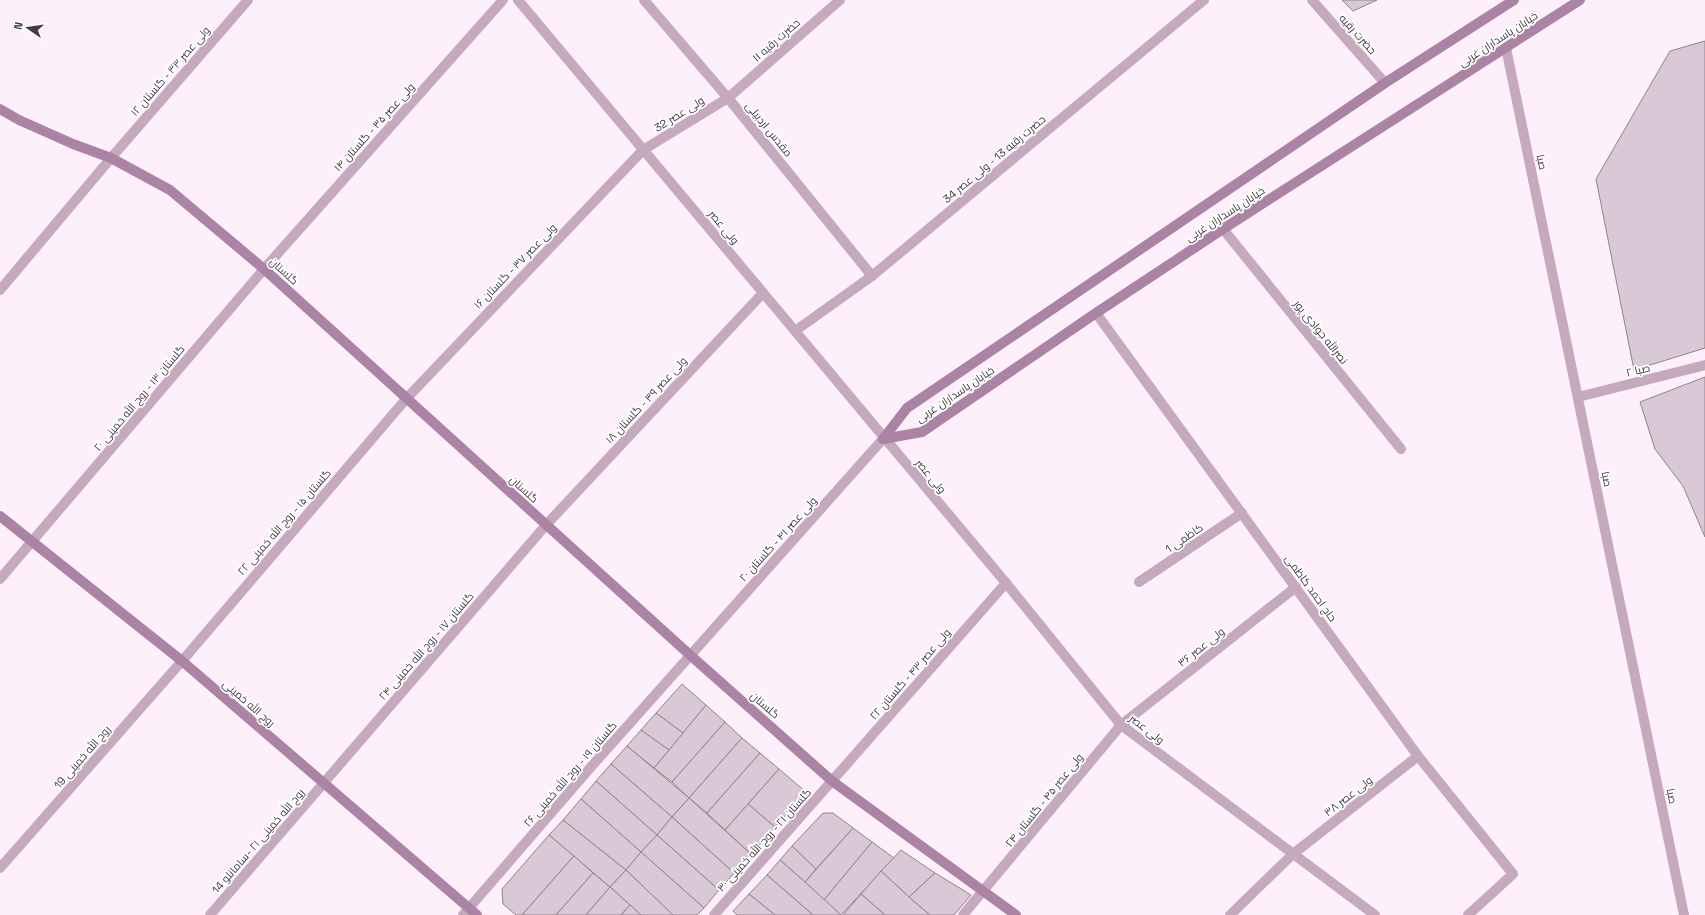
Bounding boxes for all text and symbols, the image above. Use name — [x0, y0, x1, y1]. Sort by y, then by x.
north arrow — [8, 8, 48, 48]
street label: خیابان پاسداران غربی — [1456, 8, 1540, 70]
street label: حضرت رقیه — [1336, 11, 1380, 57]
street label: حضرت رقیه ۱۱ — [749, 15, 803, 65]
text: N — [11, 21, 26, 31]
street label: ولی عصر ۳۳ - گلستان ۱۲ — [127, 23, 213, 119]
street label: ولی عصر ۳۵ - گلستان ۱۴ — [331, 80, 417, 174]
street label: ولی عصر 32 — [651, 93, 707, 135]
street label: مقدس اردبیلی — [743, 99, 795, 159]
street label: حضرت رقیه 13 - ولی عصر 34 — [940, 112, 1048, 206]
street label: صبا — [1534, 153, 1550, 171]
street label: خیابان پاسداران غربی — [1183, 183, 1267, 245]
street label: ولی عصر — [705, 206, 742, 247]
street label: ولی عصر ۳۷ - گلستان ۱۶ — [471, 220, 559, 312]
street label: گلستان — [267, 254, 301, 288]
street label: نصرالله جوادی پور — [1290, 296, 1352, 367]
street label: گلستان ۱۳ - روح الله خمینی ۲۰ — [90, 341, 188, 455]
street label: ولی عصر ۳۹ - گلستان ۱۸ — [602, 354, 690, 446]
street label: صبا ۲ — [1625, 360, 1651, 380]
street label: خیابان پاسداران غربی — [913, 363, 997, 425]
street label: ولی عصر — [912, 455, 949, 496]
street label: گلستان ۱۵ - روح الله خمینی ۲۲ — [233, 465, 335, 579]
street label: صبا — [1599, 470, 1615, 488]
street label: گلستان — [507, 472, 541, 506]
street label: ولی عصر ۴۱ - گلستان ۲۰ — [736, 494, 820, 584]
street label: کاظمی 1 — [1162, 520, 1206, 556]
street label: حاج احمد کاظمی — [1281, 552, 1340, 625]
street label: گلستان ۱۷ - روح الله خمینی ۲۴ — [375, 589, 477, 703]
street label: ولی عصر ۳۶ — [1175, 624, 1227, 670]
street label: ولی عصر ۴۳ - گلستان ۲۲ — [867, 625, 954, 723]
street label: روح الله خمینی — [219, 676, 279, 730]
street label: گلستان — [748, 689, 782, 721]
street label: ولی عصر — [1126, 710, 1167, 747]
street label: گلستان ۱۹ - روح الله خمینی ۲۶ — [520, 718, 620, 830]
street label: روح الله خمینی 19 — [50, 722, 114, 792]
street label: ولی عصر ۴۵ - گلستان ۲۴ — [1002, 750, 1086, 850]
street label: ولی عصر ۳۸ — [1321, 773, 1375, 819]
street label: روح الله خمینی ۲۱ -سامانلو 14 — [208, 785, 308, 897]
street label: گلستان ۲۱ - روح الله خمینی ۳۰ — [713, 785, 815, 895]
street label: صبا — [1664, 787, 1680, 805]

